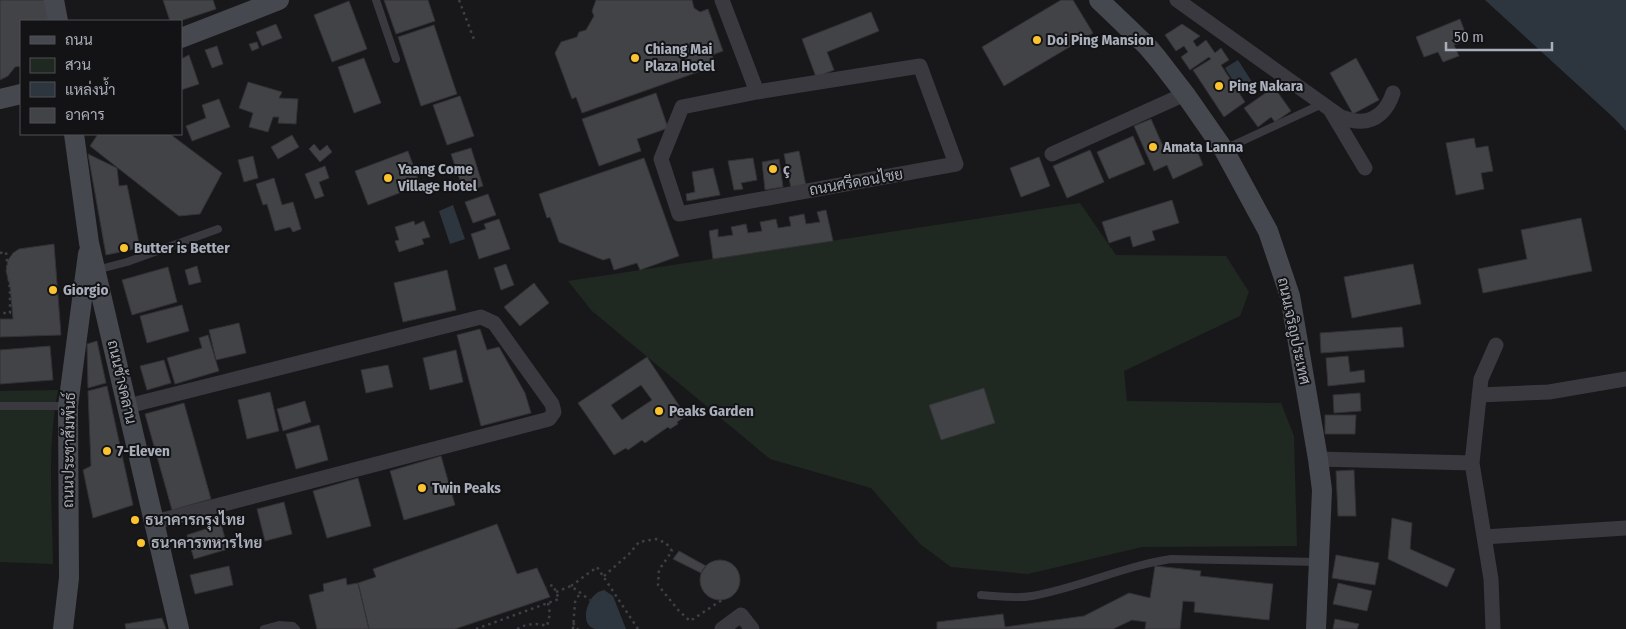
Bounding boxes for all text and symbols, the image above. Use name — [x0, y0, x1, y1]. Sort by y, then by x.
legend — [20, 20, 182, 135]
scale bar — [1446, 20, 1552, 52]
text: 50 m — [1454, 28, 1484, 46]
text: ถนน — [65, 31, 93, 49]
place label: Doi Ping Mansion — [1047, 31, 1154, 49]
marker: Doi Ping Mansion — [1031, 34, 1043, 46]
place label: Chiang Mai Plaza Hotel — [645, 40, 716, 75]
marker: Chiang Mai Plaza Hotel — [629, 52, 641, 64]
text: สวน — [65, 56, 91, 74]
text: แหล่งน้ำ — [65, 77, 116, 99]
place label: Ping Nakara — [1229, 77, 1304, 95]
marker: Ping Nakara — [1213, 80, 1225, 92]
text: อาคาร — [65, 106, 105, 124]
place label: Amata Lanna — [1162, 138, 1244, 156]
marker: Amata Lanna — [1147, 141, 1159, 153]
place label: Yaang Come Village Hotel — [397, 160, 478, 195]
place label: ç — [783, 160, 790, 179]
marker: ç — [767, 163, 779, 175]
street label: ถนนศรีดอนไชย — [808, 164, 904, 199]
marker: Yaang Come Village Hotel — [382, 172, 394, 184]
place label: Butter is Better — [134, 239, 230, 257]
marker: Butter is Better — [118, 242, 130, 254]
street label: ถนนเจริญประเทศ — [1274, 276, 1314, 386]
place label: Giorgio — [63, 281, 108, 299]
marker: Giorgio — [47, 284, 59, 296]
street label: ถนนช้างคลาน — [104, 338, 141, 426]
street label: ถนนประชาสัมพันธ์ — [58, 392, 79, 508]
place label: Peaks Garden — [669, 402, 754, 420]
marker: Peaks Garden — [653, 405, 665, 417]
place label: 7-Eleven — [117, 442, 170, 460]
marker: 7-Eleven — [101, 445, 113, 457]
place label: Twin Peaks — [432, 479, 501, 497]
marker: Twin Peaks — [416, 482, 428, 494]
place label: ธนาคารกรุงไทย — [145, 510, 245, 531]
marker: ธนาคารกรุงไทย — [129, 514, 141, 526]
place label: ธนาคารทหารไทย — [151, 533, 262, 552]
marker: ธนาคารทหารไทย — [135, 537, 147, 549]

